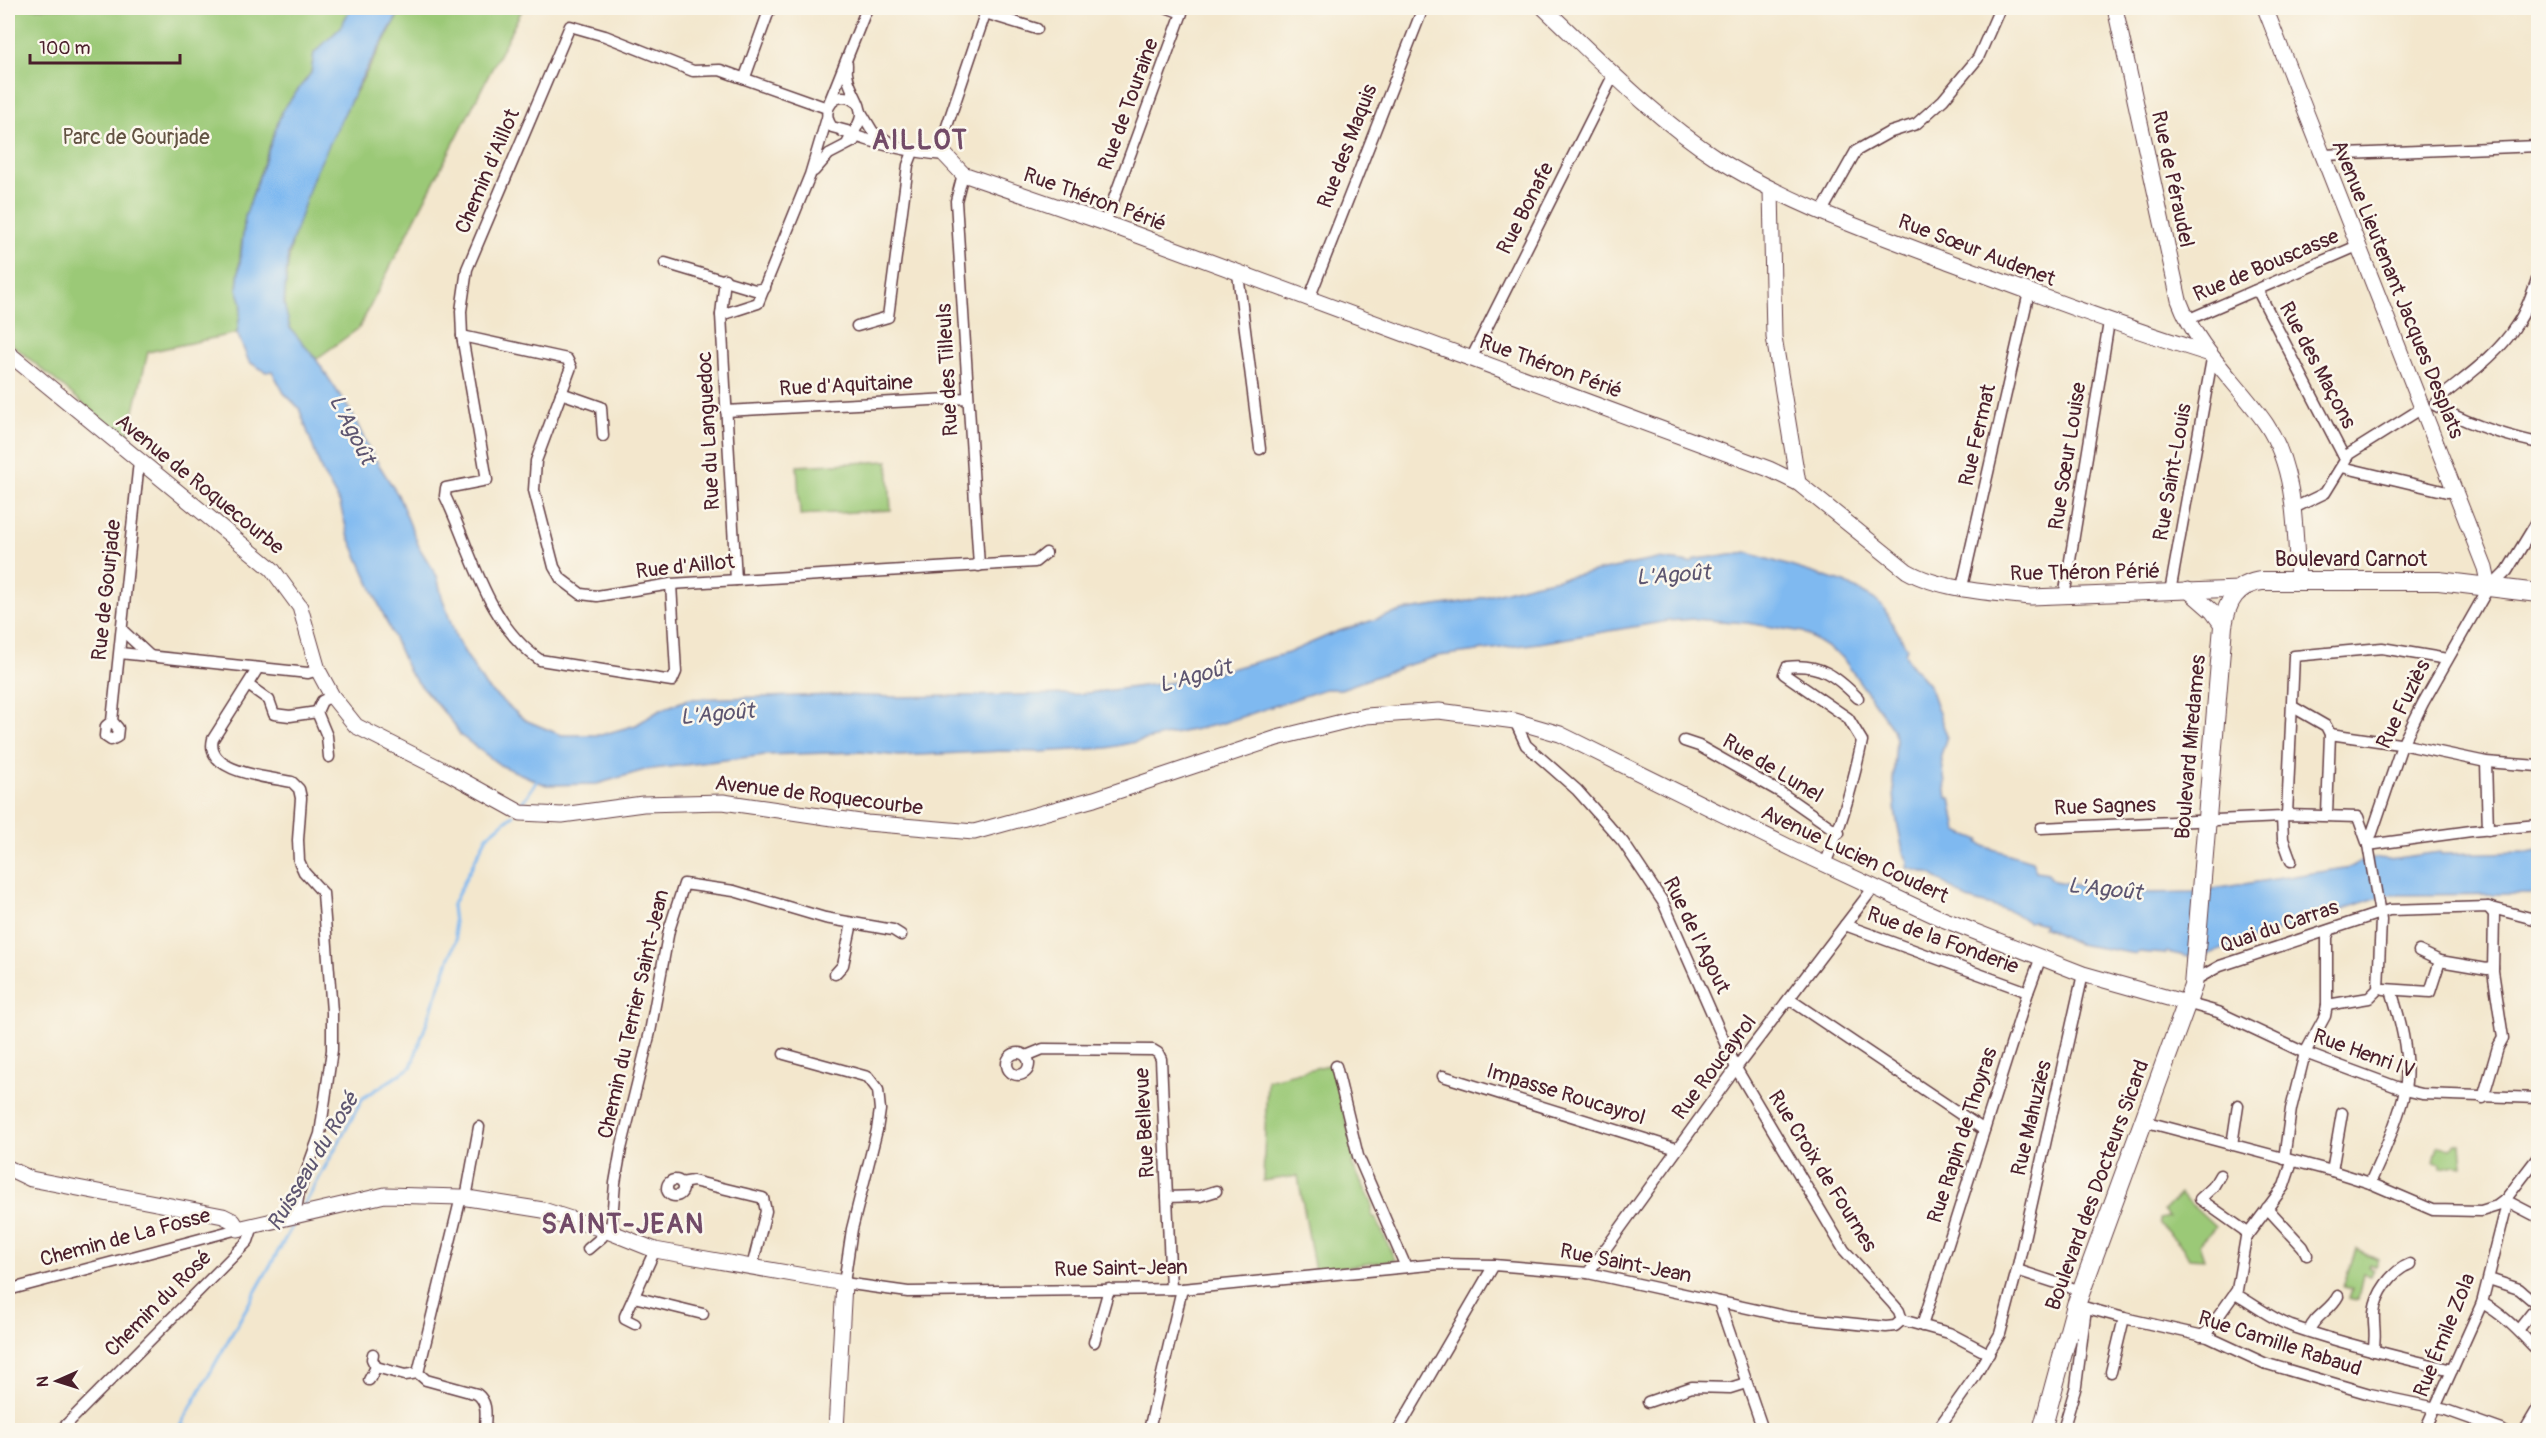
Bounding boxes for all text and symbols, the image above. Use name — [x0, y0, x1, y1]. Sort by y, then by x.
scale bar — [30, 27, 180, 65]
street label: Rue de Touraine — [1092, 34, 1165, 174]
text: 100 m — [39, 37, 91, 60]
street label: Rue des Maquis — [1311, 80, 1384, 212]
street label: Chemin d'Aillot — [449, 104, 526, 238]
street label: Rue de Péraudel — [2145, 108, 2200, 250]
park label: Parc de Gourjade — [62, 124, 210, 151]
district label: AILLOT — [872, 124, 968, 157]
street label: Avenue Lieutenant Jacques Desplats — [2325, 136, 2470, 443]
street label: Rue Bonafe — [1491, 157, 1560, 259]
street label: Rue Théron Périé — [1020, 161, 1170, 238]
street label: Rue Sœur Audenet — [1894, 208, 2060, 293]
street label: Rue de Bouscasse — [2189, 222, 2344, 308]
street label: Rue des Maçons — [2273, 297, 2363, 434]
street label: Rue des Tilleuls — [931, 302, 964, 437]
street label: Rue Théron Périé — [1476, 328, 1626, 405]
street label: Rue du Languedoc — [691, 351, 726, 511]
street label: Rue d'Aquitaine — [778, 368, 914, 402]
street label: Rue Sœur Louise — [2043, 380, 2093, 532]
street label: Rue Fermat — [1953, 381, 2002, 489]
water label: L'Agoût — [323, 390, 382, 471]
street label: Rue Saint-Louis — [2147, 401, 2198, 543]
street label: Avenue de Roquecourbe — [110, 408, 290, 561]
street label: Rue de Gourjade — [86, 518, 127, 662]
street label: Boulevard Carnot — [2275, 546, 2428, 573]
street label: Rue d'Aillot — [634, 548, 736, 585]
water label: L'Agoût — [1635, 558, 1713, 592]
street label: Rue Théron Périé — [2010, 558, 2160, 587]
water label: L'Agoût — [1156, 652, 1237, 699]
street label: Boulevard Miredames — [2169, 653, 2212, 840]
street label: Rue Fuziès — [2370, 655, 2437, 753]
water label: L'Agoût — [679, 697, 757, 731]
street label: Rue de Lunel — [1717, 728, 1828, 809]
street label: Avenue de Roquecourbe — [713, 769, 925, 822]
street label: Rue Sagnes — [2054, 791, 2157, 822]
street label: Avenue Lucien Coudert — [1757, 799, 1953, 910]
water label: L'Agoût — [2067, 871, 2145, 907]
street label: Rue de l'Agout — [1657, 872, 1737, 999]
street label: Chemin du Terrier Saint-Jean — [592, 887, 675, 1141]
street label: Quai du Carras — [2216, 893, 2343, 959]
street label: Rue de la Fonderie — [1863, 901, 2023, 981]
street label: Rue Roucayrol — [1666, 1010, 1763, 1125]
street label: Rue Henri IV — [2309, 1023, 2418, 1084]
street label: Rue Rapin de Thoyras — [1921, 1043, 2004, 1226]
street label: Boulevard des Docteurs Sicard — [2040, 1056, 2155, 1314]
street label: Impasse Roucayrol — [1483, 1057, 1649, 1131]
street label: Rue Mahuzies — [2005, 1057, 2058, 1178]
street label: Rue Bellevue — [1128, 1066, 1161, 1179]
street label: Rue Croix de Fournes — [1762, 1085, 1884, 1258]
water label: Ruisseau du Rosé — [261, 1086, 366, 1236]
street label: Chemin de La Fosse — [37, 1202, 214, 1273]
district label: SAINT-JEAN — [541, 1208, 705, 1241]
street label: Rue Saint-Jean — [1558, 1237, 1694, 1289]
street label: Chemin du Rosé — [99, 1244, 218, 1363]
street label: Rue Saint-Jean — [1054, 1254, 1188, 1283]
street label: Rue Émile Zola — [2407, 1269, 2482, 1401]
street label: Rue Camille Rabaud — [2195, 1304, 2365, 1383]
north arrow — [27, 1351, 87, 1411]
text: N — [33, 1376, 53, 1388]

